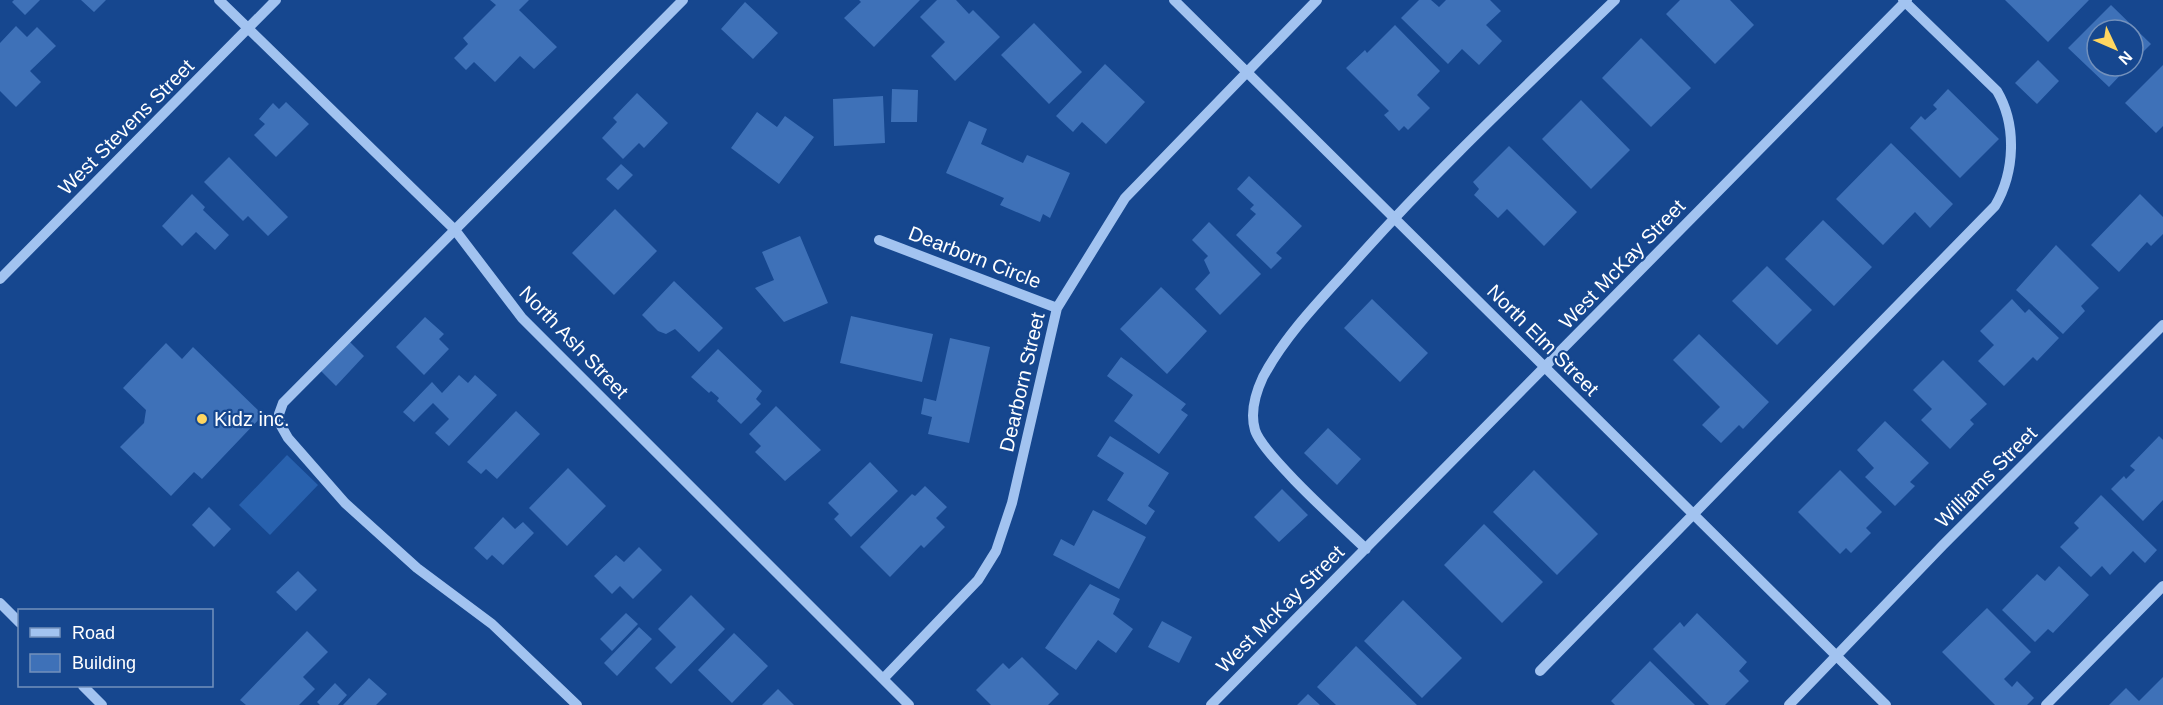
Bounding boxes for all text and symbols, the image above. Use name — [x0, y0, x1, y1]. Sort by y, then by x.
north arrow — [2085, 18, 2145, 78]
text: N — [2115, 48, 2136, 68]
street label: West Stevens Street — [54, 55, 198, 199]
street label: West McKay Street — [1555, 195, 1690, 333]
street label: Dearborn Circle — [906, 222, 1044, 292]
street label: North Elm Street — [1483, 280, 1603, 400]
street label: North Ash Street — [515, 282, 633, 403]
street label: Dearborn Street — [995, 310, 1049, 454]
place label: Kidz inc. — [214, 408, 290, 430]
marker: Kidz inc. — [195, 412, 209, 426]
street label: Williams Street — [1931, 422, 2041, 532]
street label: West McKay Street — [1212, 541, 1348, 677]
legend — [18, 609, 213, 687]
text: Road — [72, 623, 115, 643]
text: Building — [72, 653, 136, 673]

